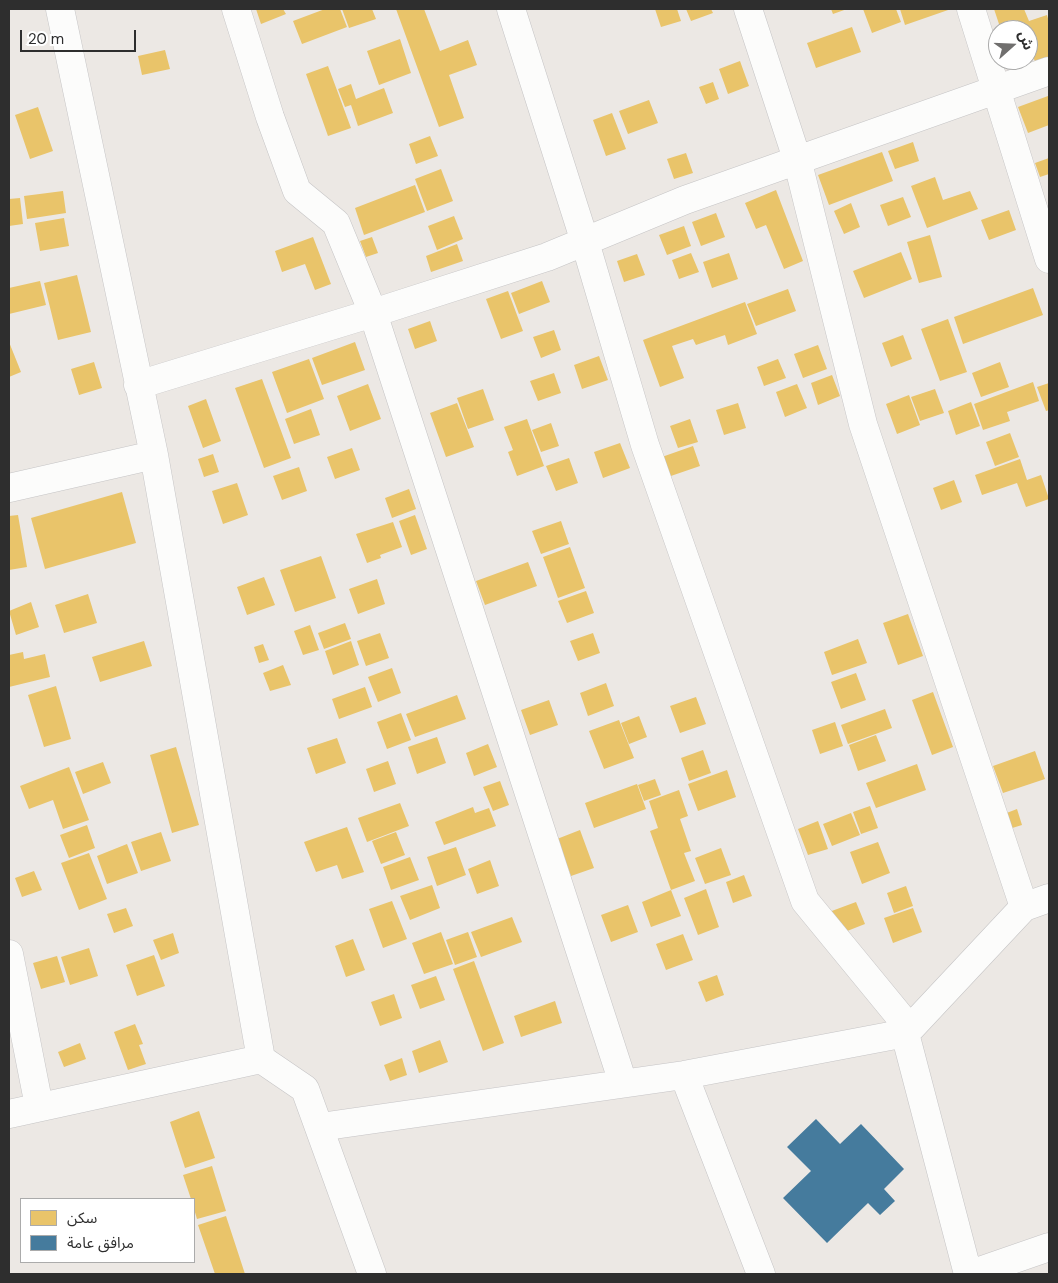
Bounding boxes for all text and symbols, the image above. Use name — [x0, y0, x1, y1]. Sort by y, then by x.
scale bar — [22, 20, 139, 52]
north arrow — [988, 20, 1038, 70]
text: ش — [1014, 28, 1038, 52]
text: 20 m — [28, 29, 64, 49]
legend — [20, 1198, 195, 1263]
text: سكن — [67, 1208, 97, 1228]
text: مرافق عامة — [67, 1233, 134, 1253]

